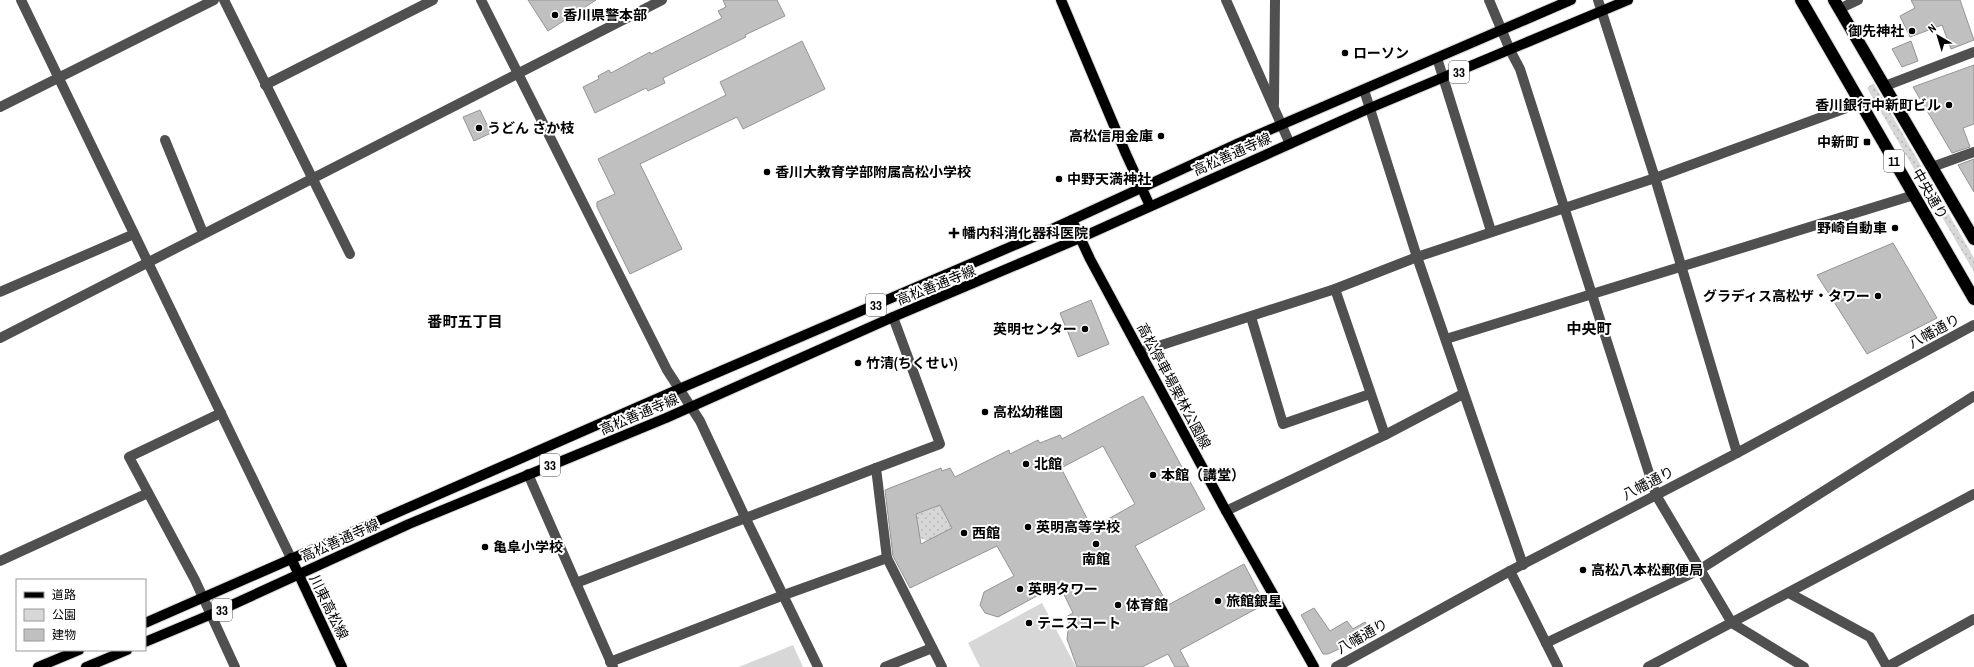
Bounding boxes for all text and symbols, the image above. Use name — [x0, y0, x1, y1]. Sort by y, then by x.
place label: 香川県警本部 — [563, 6, 647, 24]
marker: 香川県警本部 — [550, 10, 560, 20]
north arrow — [1918, 16, 1958, 56]
text: N — [1925, 21, 1939, 36]
place label: 御先神社 — [1848, 22, 1904, 40]
marker: 御先神社 — [1907, 26, 1917, 36]
place label: ローソン — [1353, 44, 1409, 62]
marker: ローソン — [1340, 48, 1350, 58]
road number: 33 — [1449, 61, 1469, 83]
place label: 香川銀行中新町ビル — [1815, 96, 1941, 114]
marker: 香川銀行中新町ビル — [1944, 100, 1954, 110]
place label: うどん さか枝 — [487, 119, 574, 137]
marker: うどん さか枝 — [474, 123, 484, 133]
place label: 高松信用金庫 — [1069, 127, 1153, 145]
street label: 高松善通寺線 — [1190, 129, 1274, 179]
marker: 高松信用金庫 — [1156, 131, 1166, 141]
place label: 中新町 — [1817, 133, 1859, 151]
marker: 中新町 — [1862, 137, 1872, 147]
road number: 11 — [1884, 150, 1904, 172]
place label: 香川大教育学部附属高松小学校 — [775, 163, 971, 181]
street label: 中央通り — [1908, 165, 1952, 223]
marker: 香川大教育学部附属高松小学校 — [762, 167, 772, 177]
place label: 中野天満神社 — [1067, 170, 1151, 188]
marker: 中野天満神社 — [1054, 174, 1064, 184]
place label: 野崎自動車 — [1817, 219, 1887, 237]
marker: 野崎自動車 — [1890, 223, 1900, 233]
place label: 幡内科消化器科医院 — [962, 224, 1088, 242]
marker: 幡内科消化器科医院 — [949, 228, 959, 238]
street label: 高松善通寺線 — [894, 261, 978, 309]
place label: グラディス高松ザ・タワー — [1703, 287, 1870, 305]
marker: グラディス高松ザ・タワー — [1873, 291, 1883, 301]
road number: 33 — [866, 294, 886, 316]
street label: 八幡通り — [1905, 310, 1963, 352]
district label: 番町五丁目 — [427, 311, 503, 332]
district label: 中央町 — [1566, 318, 1612, 339]
place label: 英明センター — [993, 320, 1077, 338]
street label: 高松停車場栗林公園線 — [1133, 320, 1215, 452]
marker: 英明センター — [1080, 324, 1090, 334]
place label: 竹清(ちくせい) — [866, 354, 958, 372]
marker: 竹清(ちくせい) — [853, 358, 863, 368]
street label: 高松善通寺線 — [597, 389, 681, 439]
place label: 高松幼稚園 — [993, 403, 1063, 421]
marker: 高松幼稚園 — [980, 407, 990, 417]
road number: 33 — [540, 454, 560, 476]
place label: 北館 — [1034, 455, 1062, 473]
marker: 北館 — [1021, 459, 1031, 469]
street label: 八幡通り — [1619, 462, 1677, 504]
place label: 本館（講堂） — [1161, 466, 1245, 484]
marker: 本館（講堂） — [1148, 470, 1158, 480]
street label: 高松善通寺線 — [298, 515, 382, 565]
place label: 英明高等学校 — [1036, 518, 1120, 536]
marker: 英明高等学校 — [1023, 522, 1033, 532]
place label: 西館 — [972, 524, 1000, 542]
marker: 西館 — [959, 528, 969, 538]
place label: 亀阜小学校 — [493, 538, 563, 556]
marker: 南館 — [1091, 539, 1101, 549]
marker: 亀阜小学校 — [480, 542, 490, 552]
place label: 南館 — [1082, 550, 1110, 568]
place label: 高松八本松郵便局 — [1591, 561, 1703, 579]
marker: 高松八本松郵便局 — [1578, 565, 1588, 575]
street label: 川東高松線 — [306, 572, 352, 642]
legend — [16, 579, 146, 651]
place label: 英明タワー — [1028, 580, 1098, 598]
marker: 英明タワー — [1015, 584, 1025, 594]
text: 道路 — [52, 587, 76, 603]
place label: 旅館銀星 — [1226, 592, 1282, 610]
place label: 体育館 — [1126, 596, 1168, 614]
marker: 旅館銀星 — [1213, 596, 1223, 606]
road number: 33 — [212, 599, 232, 621]
marker: 体育館 — [1113, 600, 1123, 610]
text: 公園 — [52, 607, 76, 623]
place label: テニスコート — [1037, 614, 1121, 632]
street label: 八幡通り — [1333, 615, 1391, 657]
marker: テニスコート — [1024, 618, 1034, 628]
text: 建物 — [52, 627, 76, 643]

